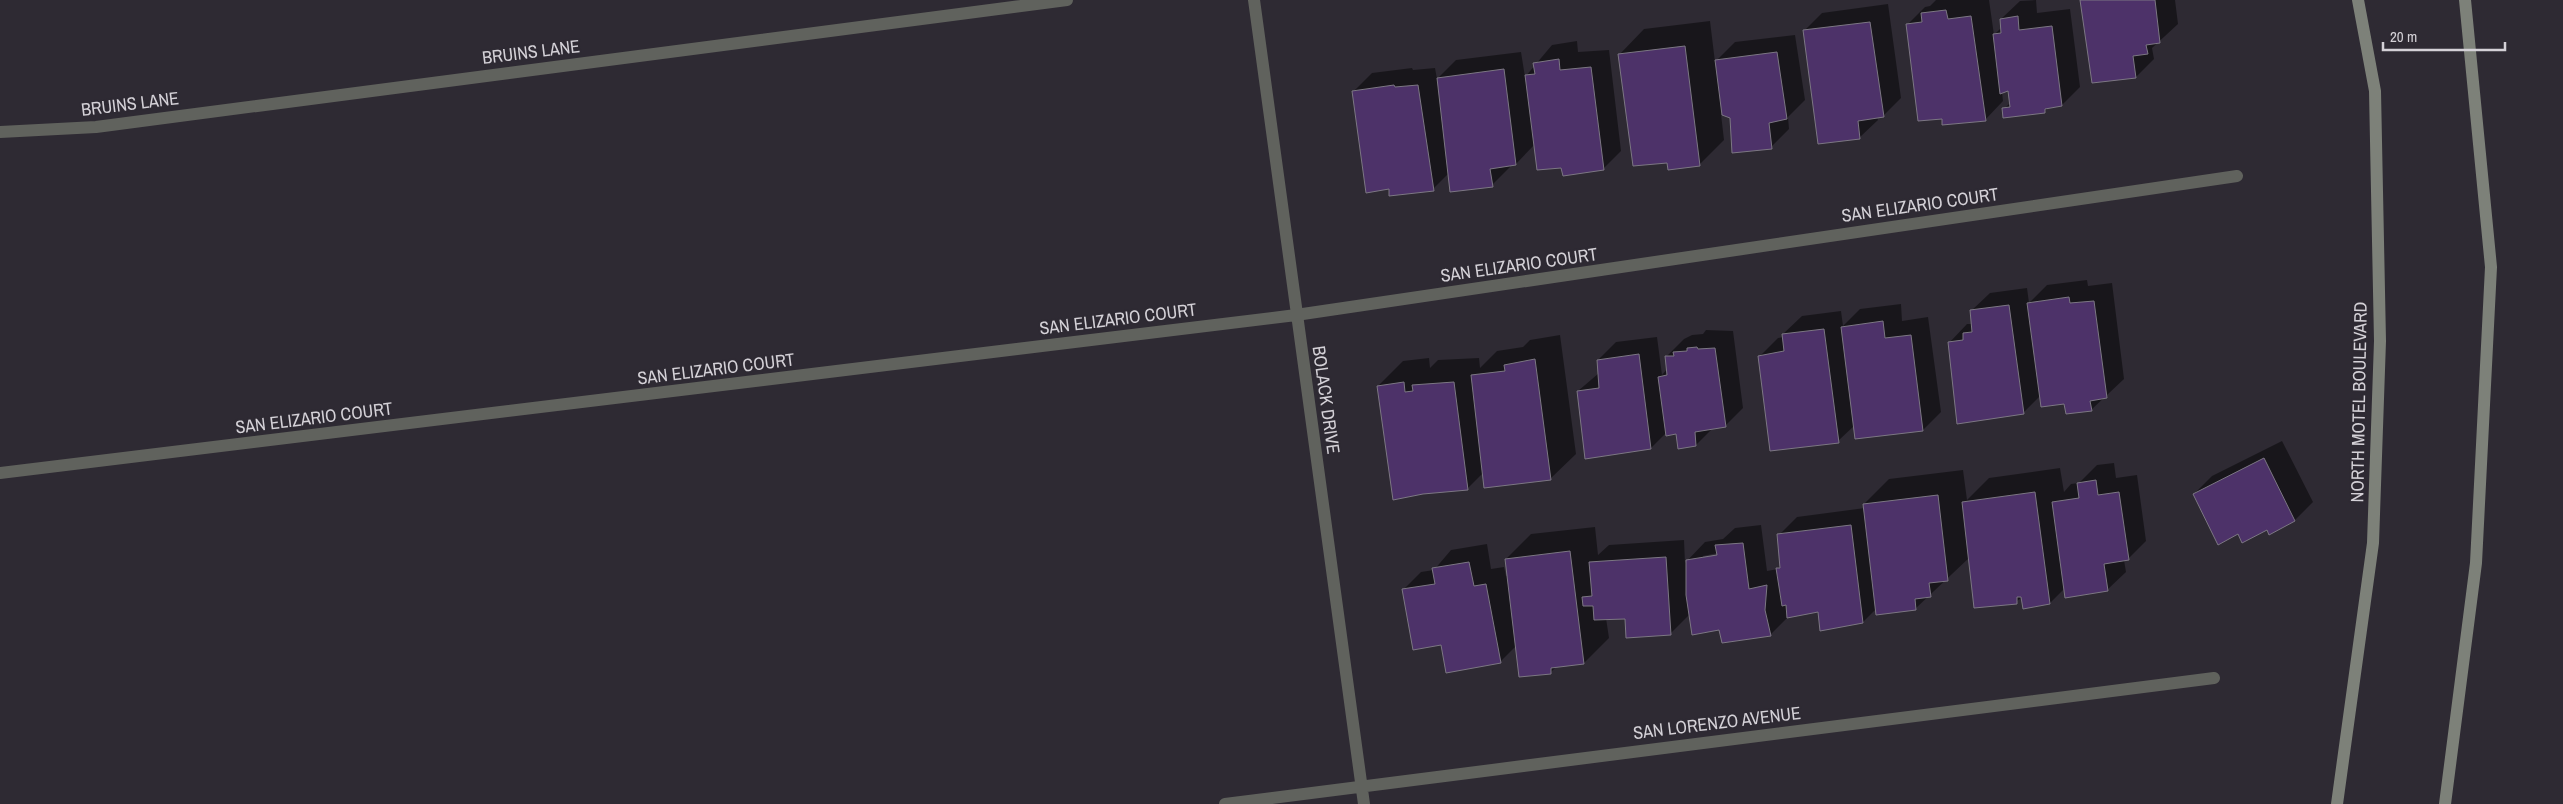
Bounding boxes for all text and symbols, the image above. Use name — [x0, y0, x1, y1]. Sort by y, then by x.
scale bar — [2383, 20, 2506, 52]
text: 20 m — [2390, 26, 2417, 47]
street label: BRUINS LANE — [481, 33, 581, 70]
street label: BRUINS LANE — [80, 85, 180, 122]
street label: SAN ELIZARIO COURT — [1840, 181, 2000, 228]
street label: SAN ELIZARIO COURT — [1439, 241, 1599, 288]
street label: SAN ELIZARIO COURT — [1038, 296, 1198, 341]
street label: NORTH MOTEL BOULEVARD — [2344, 301, 2373, 503]
street label: BOLACK DRIVE — [1307, 344, 1346, 456]
street label: SAN ELIZARIO COURT — [636, 346, 796, 391]
street label: SAN ELIZARIO COURT — [234, 395, 394, 440]
street label: SAN LORENZO AVENUE — [1632, 700, 1802, 745]

